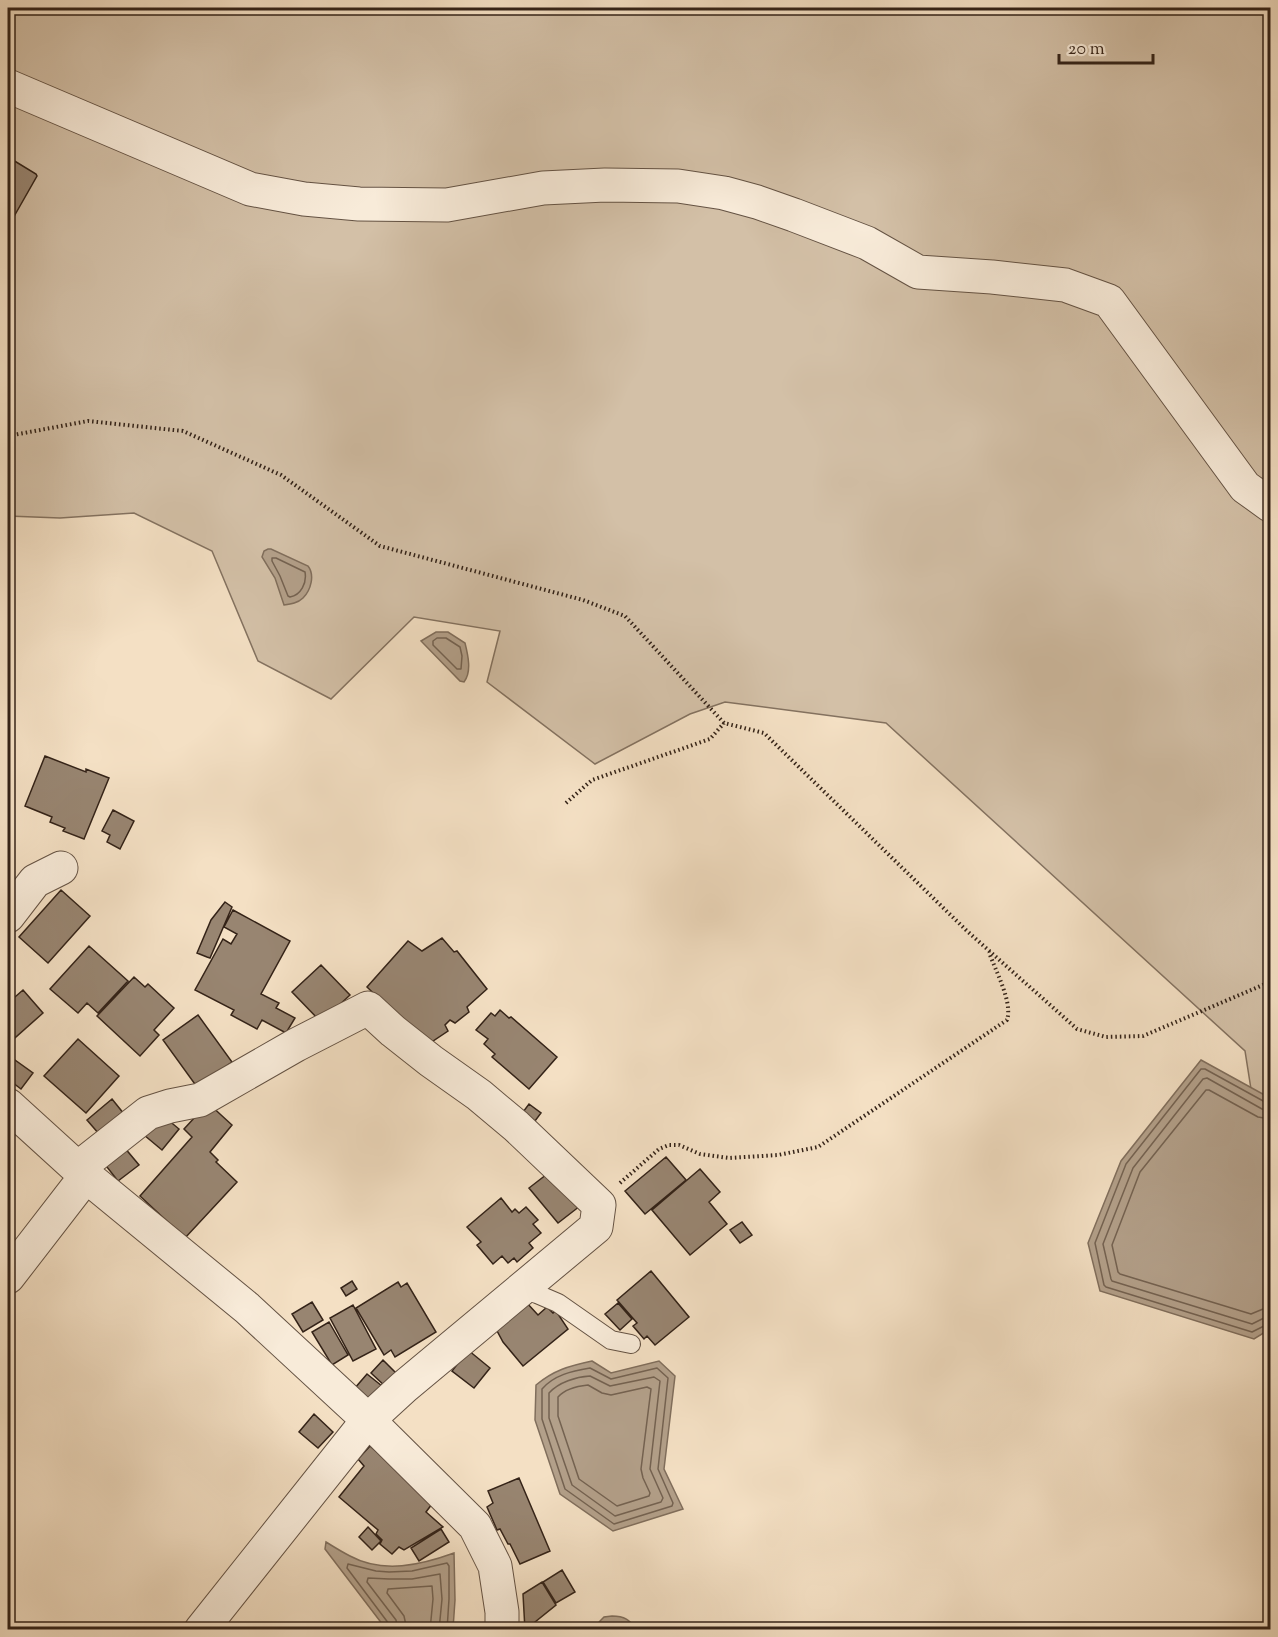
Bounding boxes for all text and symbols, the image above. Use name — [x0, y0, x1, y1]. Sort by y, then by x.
scale bar — [1059, 27, 1154, 65]
text: 20 m — [1068, 37, 1105, 63]

